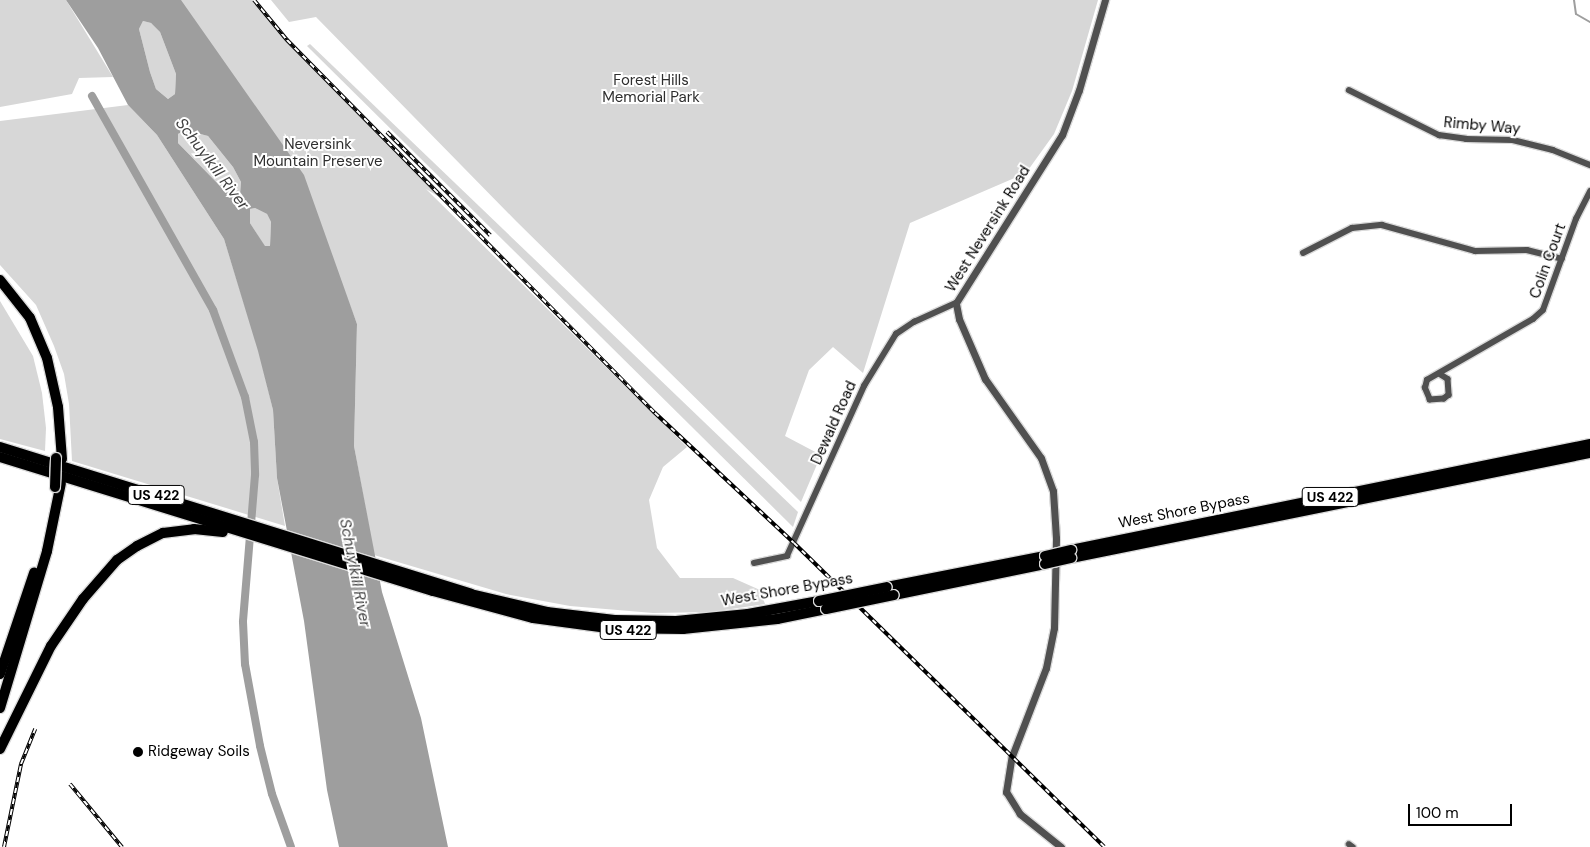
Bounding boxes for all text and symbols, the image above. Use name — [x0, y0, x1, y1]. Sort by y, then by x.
park label: Forest Hills Memorial Park — [602, 71, 700, 106]
water label: Schuylkill River — [171, 114, 253, 214]
street label: Rimby Way — [1443, 114, 1521, 138]
park label: Neversink Mountain Preserve — [253, 135, 383, 170]
street label: West Neversink Road — [942, 162, 1034, 296]
street label: Colin Court — [1526, 221, 1570, 301]
street label: Dewald Road — [808, 378, 860, 468]
road number: US 422 — [127, 484, 185, 506]
road number: US 422 — [1301, 486, 1359, 508]
street label: West Shore Bypass — [1117, 489, 1251, 533]
water label: Schuylkill River — [335, 517, 375, 629]
street label: West Shore Bypass — [720, 570, 854, 610]
road number: US 422 — [599, 618, 657, 642]
place label: Ridgeway Soils — [148, 743, 250, 761]
marker: Ridgeway Soils — [132, 746, 144, 758]
scale bar — [1410, 794, 1514, 826]
text: 100 m — [1416, 803, 1459, 823]

